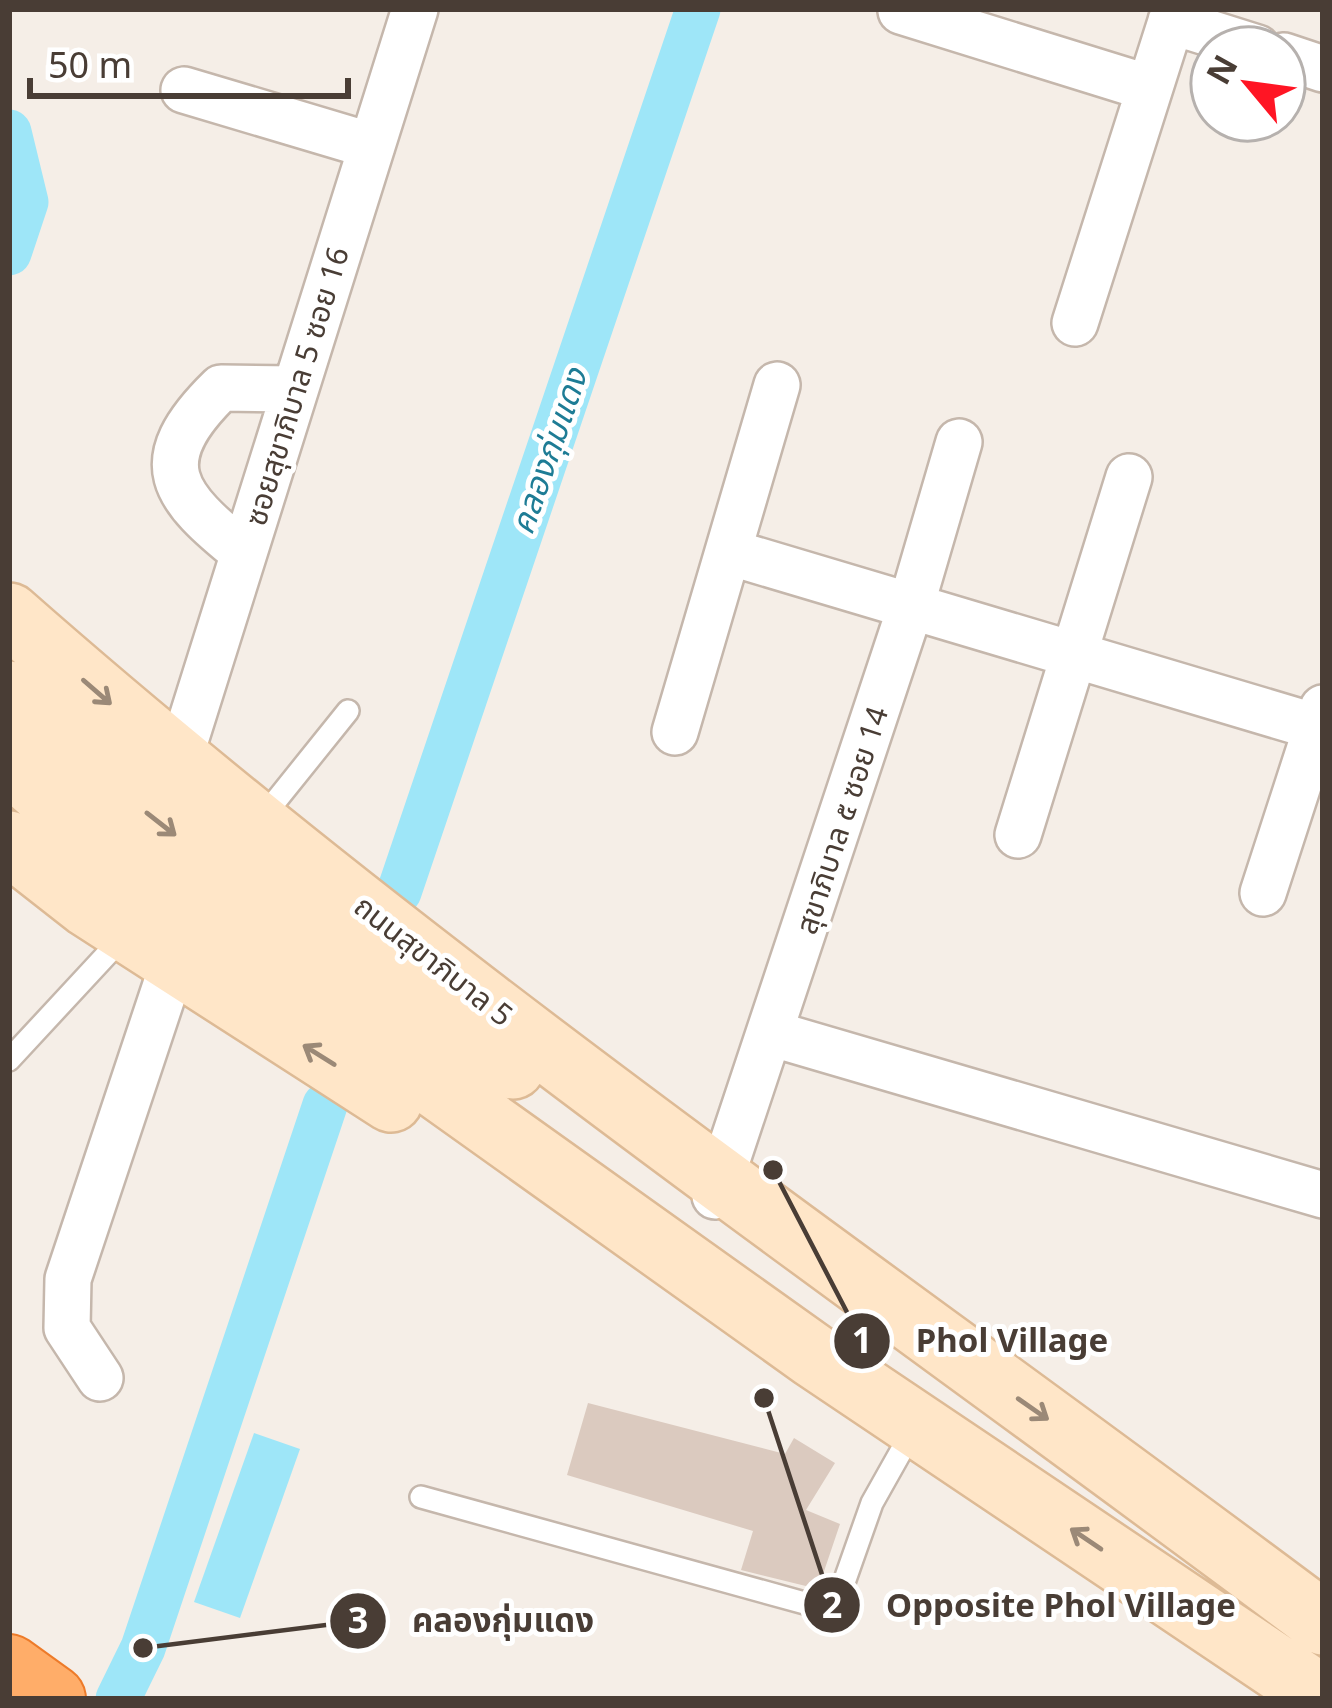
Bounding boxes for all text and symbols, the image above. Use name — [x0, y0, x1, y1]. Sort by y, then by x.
scale bar — [30, 24, 348, 98]
north arrow — [1188, 24, 1308, 144]
text: 50 m — [48, 40, 132, 89]
text: N — [1195, 47, 1248, 92]
street label: ซอยสุขาภิบาล 5 ซอย 16 — [234, 242, 358, 530]
water label: คลองกุ่มแดง — [499, 361, 598, 540]
one-way arrow — [81, 678, 112, 705]
street label: สุขาภิบาล ๕ ซอย 14 — [785, 701, 897, 939]
one-way arrow — [144, 811, 177, 836]
street label: ถนนสุขาภิบาล 5 — [346, 885, 522, 1035]
one-way arrow — [303, 1043, 337, 1067]
callout: Phol Village — [832, 1306, 1132, 1375]
text: 1 — [852, 1315, 872, 1364]
text: Phol Village — [916, 1317, 1108, 1362]
one-way arrow — [1016, 1396, 1049, 1421]
one-way arrow — [1069, 1527, 1103, 1552]
callout: Opposite Phol Village — [802, 1570, 1260, 1639]
text: 2 — [822, 1580, 842, 1629]
text: Opposite Phol Village — [886, 1582, 1236, 1627]
callout: คลองกุ่มแดง — [328, 1586, 618, 1655]
text: 3 — [348, 1595, 368, 1644]
text: คลองกุ่มแดง — [412, 1597, 594, 1642]

